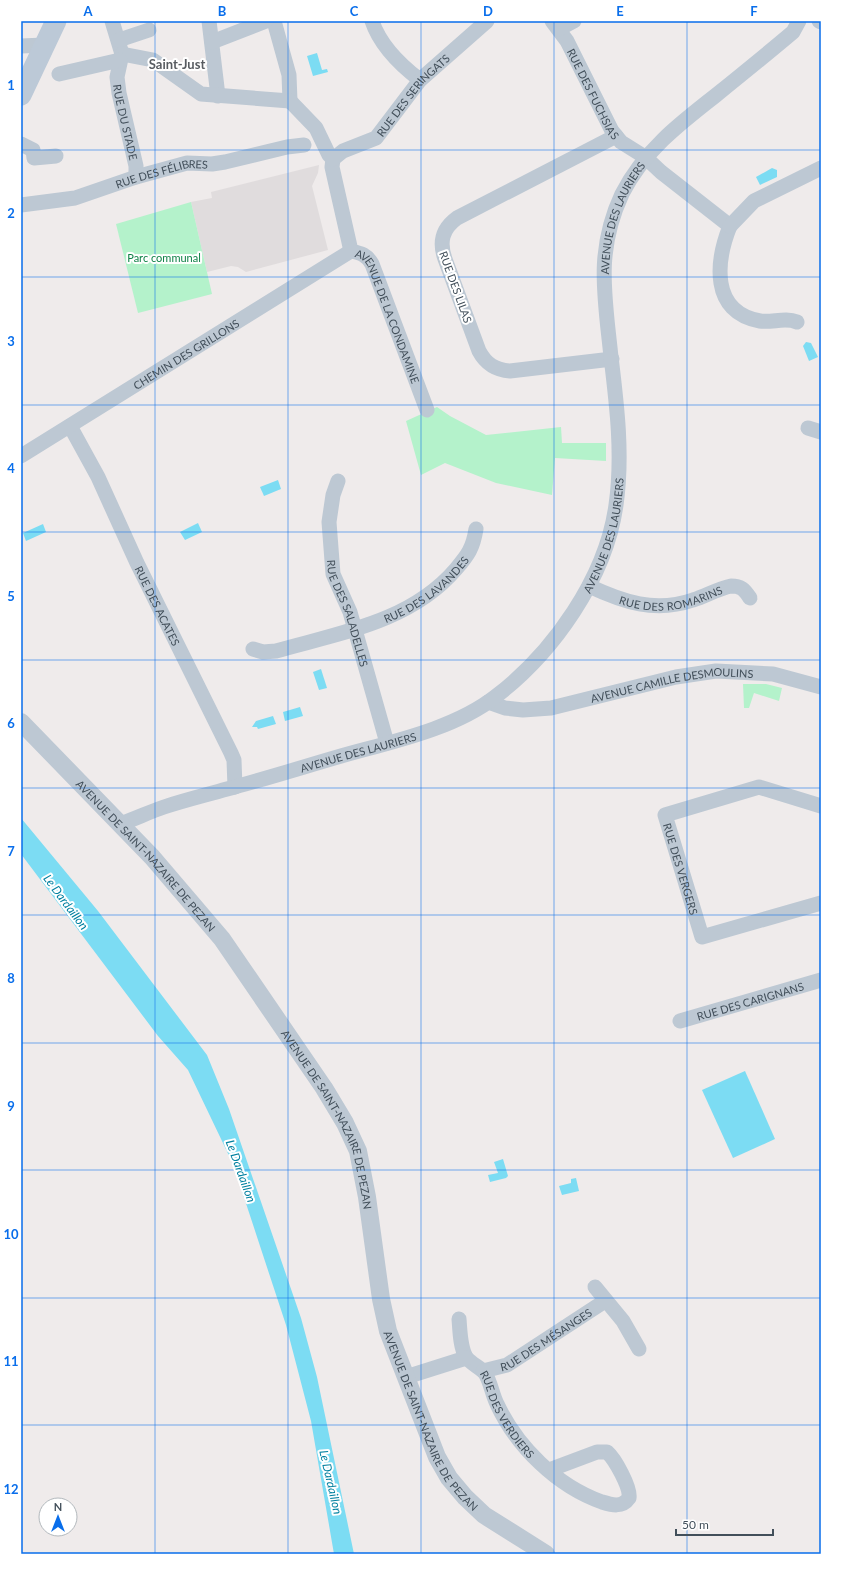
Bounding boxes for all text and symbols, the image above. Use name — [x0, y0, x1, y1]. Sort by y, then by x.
text: A — [82, 3, 93, 19]
text: B — [218, 3, 227, 19]
text: C — [350, 3, 359, 19]
text: D — [483, 3, 493, 19]
text: E — [616, 3, 624, 19]
text: F — [750, 3, 758, 19]
street label: RUE DES FUCHSIAS — [565, 46, 622, 142]
street label: RUE DES SERINGATS — [373, 51, 452, 139]
district label: Saint-Just — [149, 56, 205, 72]
text: 1 — [7, 77, 15, 93]
street label: RUE DU STADE — [111, 83, 141, 161]
street label: RUE DES FÉLIBRES — [113, 156, 208, 190]
street label: AVENUE DES LAURIERS — [598, 159, 647, 275]
text: 2 — [7, 205, 15, 221]
street label: AVENUE DE LA CONDAMINE — [354, 246, 423, 385]
street label: RUE DES LILAS — [437, 249, 475, 325]
park label: Parc communal — [127, 251, 201, 264]
street label: CHEMIN DES GRILLONS — [130, 316, 241, 391]
text: 3 — [7, 333, 15, 349]
text: 4 — [7, 460, 15, 476]
street label: AVENUE DES LAURIERS — [580, 477, 625, 595]
street label: RUE DES LAVANDES — [381, 553, 471, 625]
street label: RUE DES SALADELLES — [325, 559, 372, 668]
street label: RUE DES ACATES — [133, 563, 183, 648]
street label: RUE DES ROMARINS — [618, 583, 724, 612]
text: 5 — [7, 588, 15, 604]
street label: AVENUE CAMILLE DESMOULINS — [589, 664, 754, 704]
text: 6 — [7, 715, 15, 731]
street label: AVENUE DES LAURIERS — [298, 729, 418, 774]
street label: AVENUE DE SAINT-NAZAIRE DE PEZAN — [74, 777, 219, 934]
street label: RUE DES VERGERS — [661, 821, 701, 916]
text: 7 — [7, 843, 15, 859]
water label: Le Dardaillon — [40, 871, 92, 933]
text: 8 — [7, 970, 15, 986]
street label: RUE DES CARIGNANS — [695, 979, 805, 1022]
street label: AVENUE DE SAINT-NAZAIRE DE PEZAN — [279, 1027, 375, 1210]
text: 9 — [7, 1098, 15, 1114]
water label: Le Dardaillon — [223, 1138, 259, 1204]
text: 10 — [3, 1226, 19, 1242]
street label: RUE DES MÉSANGES — [499, 1305, 594, 1373]
street label: AVENUE DE SAINT-NAZAIRE DE PEZAN — [382, 1329, 481, 1513]
text: 11 — [3, 1353, 19, 1369]
street label: RUE DES VERDIERS — [478, 1368, 538, 1460]
water label: Le Dardaillon — [316, 1448, 346, 1516]
text: 12 — [3, 1481, 19, 1497]
north arrow — [38, 1497, 78, 1537]
text: N — [54, 1500, 62, 1513]
scale bar — [676, 1511, 773, 1537]
text: 50 m — [682, 1517, 709, 1532]

